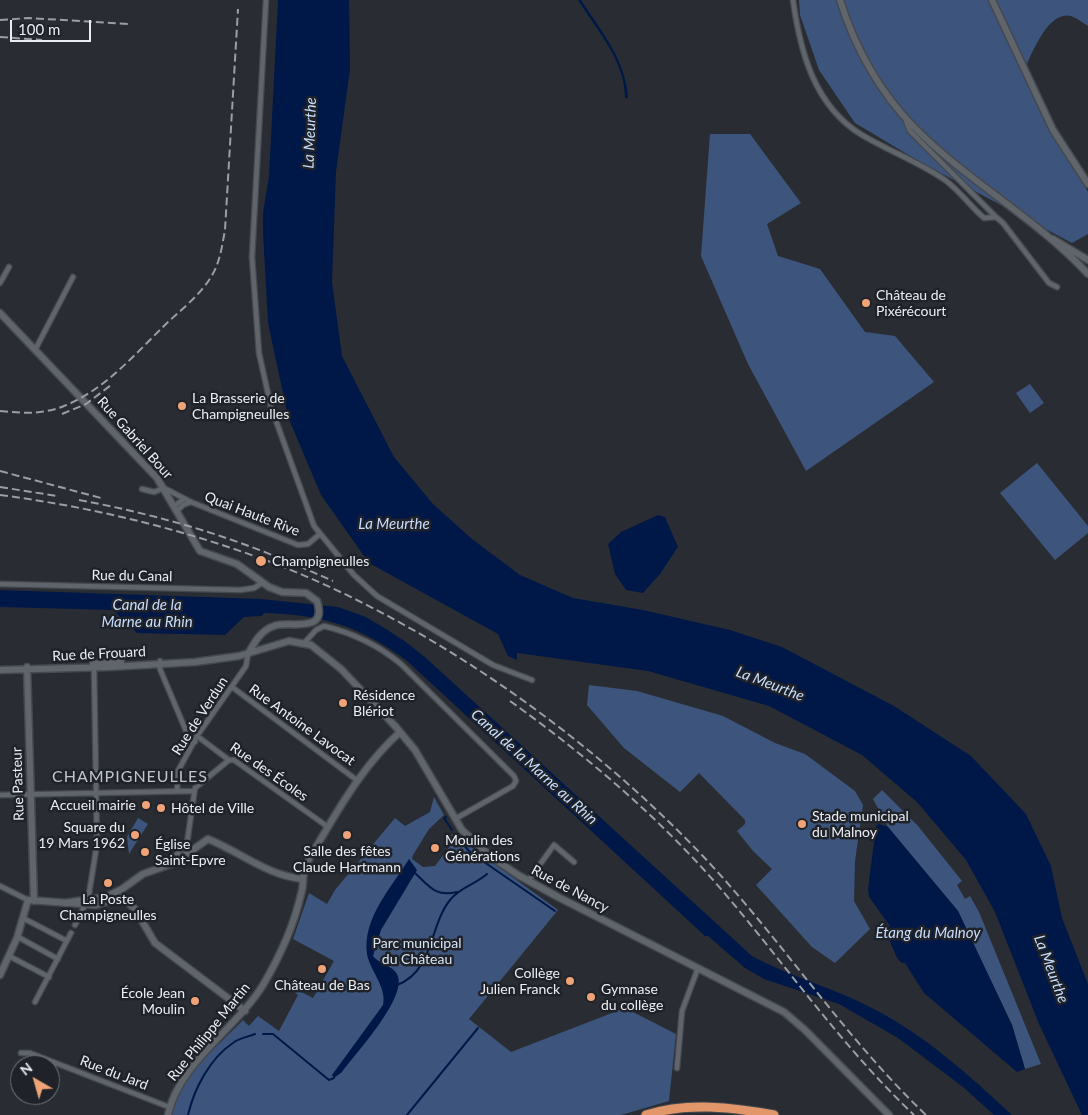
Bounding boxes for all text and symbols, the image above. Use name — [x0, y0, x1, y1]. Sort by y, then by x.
scale bar — [12, 10, 94, 42]
text: 100 m — [18, 20, 60, 38]
water label: La Meurthe — [300, 97, 320, 169]
place label: Château de Pixérécourt — [876, 287, 946, 320]
marker: Château de Pixérécourt — [860, 297, 872, 309]
place label: La Brasserie de Champigneulles — [192, 390, 289, 422]
street label: Rue Gabriel Bour — [94, 393, 176, 483]
marker: La Brasserie de Champigneulles — [176, 400, 188, 412]
street label: Quai Haute Rive — [202, 488, 302, 540]
water label: La Meurthe — [358, 515, 430, 533]
place label: Champigneulles — [272, 553, 369, 569]
marker: Champigneulles — [254, 554, 268, 568]
street label: Rue du Canal — [91, 567, 173, 585]
water label: Canal de la Marne au Rhin — [101, 596, 193, 631]
street label: Rue de Frouard — [52, 643, 146, 665]
water label: La Meurthe — [733, 663, 807, 705]
street label: Rue de Verdun — [168, 674, 232, 758]
street label: Rue Antoine Lavocat — [246, 681, 358, 769]
place label: Résidence Blériot — [353, 687, 415, 720]
marker: Résidence Blériot — [337, 697, 349, 709]
water label: Canal de la Marne au Rhin — [467, 705, 601, 829]
street label: Rue des Écoles — [227, 739, 311, 805]
street label: Rue Pasteur — [8, 747, 28, 821]
district label: CHAMPIGNEULLES — [50, 767, 210, 787]
place label: Accueil mairie — [50, 797, 136, 813]
marker: Accueil mairie — [140, 799, 152, 811]
place label: Hôtel de Ville — [171, 800, 254, 816]
marker: Hôtel de Ville — [155, 802, 167, 814]
place label: Stade municipal du Malnoy — [812, 808, 909, 840]
marker: Stade municipal du Malnoy — [796, 818, 808, 830]
place label: Square du 19 Mars 1962 — [38, 819, 125, 852]
marker: Square du 19 Mars 1962 — [129, 829, 141, 841]
marker: Salle des fêtes Claude Hartmann — [341, 829, 353, 841]
place label: Moulin des Générations — [445, 832, 520, 864]
place label: Église Saint-Epvre — [155, 836, 226, 869]
marker: Moulin des Générations — [429, 842, 441, 854]
place label: Salle des fêtes Claude Hartmann — [293, 843, 401, 876]
marker: Église Saint-Epvre — [139, 846, 151, 858]
street label: Rue de Nancy — [528, 862, 612, 916]
marker: La Poste Champigneulles — [102, 877, 114, 889]
place label: La Poste Champigneulles — [59, 891, 157, 924]
water label: Étang du Malnoy — [875, 924, 981, 942]
water label: La Meurthe — [1030, 932, 1072, 1006]
park label: Parc municipal du Château — [373, 935, 461, 968]
marker: Château de Bas — [316, 963, 328, 975]
place label: Collège Julien Franck — [480, 965, 560, 998]
marker: Collège Julien Franck — [564, 975, 576, 987]
place label: Château de Bas — [274, 977, 370, 993]
street label: Rue Philippe Martin — [164, 980, 254, 1084]
place label: Gymnase du collège — [601, 981, 663, 1014]
place label: École Jean Moulin — [121, 985, 185, 1018]
marker: Gymnase du collège — [585, 991, 597, 1003]
marker: École Jean Moulin — [189, 995, 201, 1007]
street label: Rue du Jard — [77, 1052, 151, 1094]
north arrow — [10, 1055, 60, 1105]
text: N — [17, 1059, 36, 1079]

